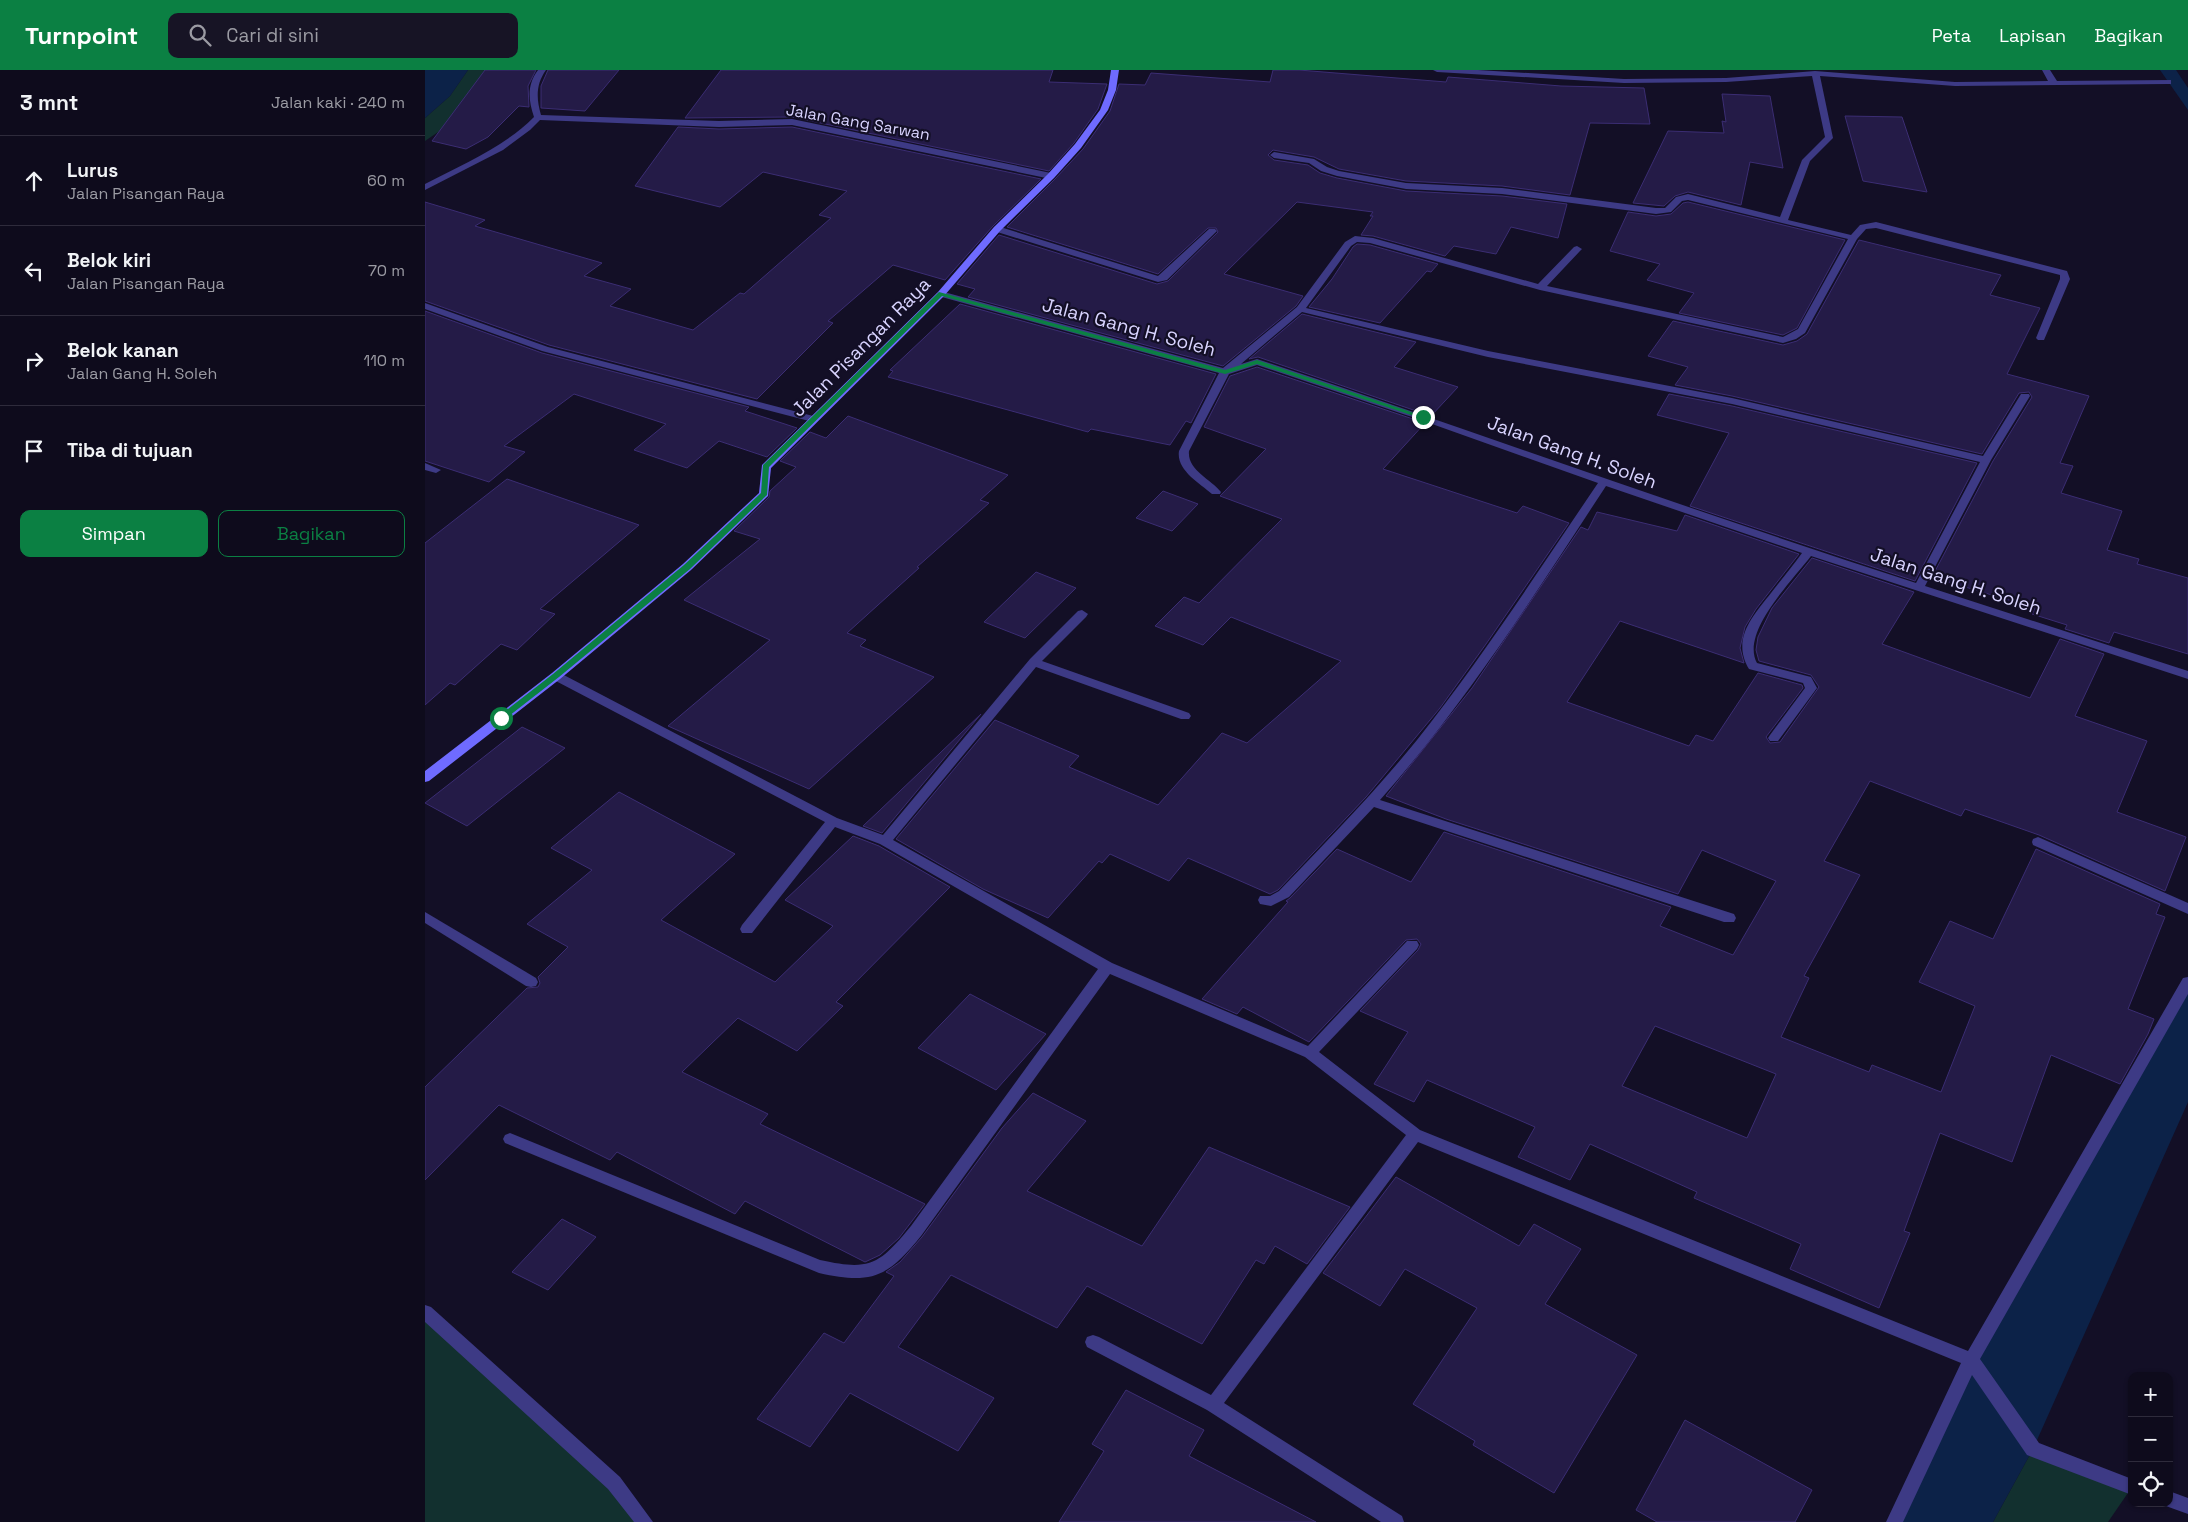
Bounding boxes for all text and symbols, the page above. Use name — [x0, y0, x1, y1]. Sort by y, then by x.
search box — [168, 13, 518, 58]
text: Turnpoint — [25, 20, 138, 51]
icon: search — [186, 21, 214, 49]
text: Cari di sini — [226, 23, 319, 48]
text: Peta — [1932, 24, 1971, 47]
text: Lapisan — [1999, 24, 2066, 47]
text: Bagikan — [2094, 24, 2163, 47]
text: 3 mnt — [20, 89, 78, 116]
text: Jalan kaki · 240 m — [271, 92, 405, 113]
street label: Jalan Gang Sarwan — [784, 99, 932, 145]
text: Lurus — [67, 158, 118, 183]
icon: ahead — [20, 167, 48, 195]
text: 60 m — [367, 170, 405, 191]
text: Jalan Pisangan Raya — [67, 183, 225, 204]
text: Belok kiri — [67, 248, 151, 273]
icon: left — [20, 257, 48, 285]
text: 70 m — [368, 260, 405, 281]
street label: Jalan Pisangan Raya — [786, 272, 936, 422]
text: Jalan Pisangan Raya — [67, 273, 225, 294]
street label: Jalan Gang H. Soleh — [1040, 292, 1218, 362]
text: Belok kanan — [67, 338, 179, 363]
icon: right — [20, 347, 48, 375]
text: 110 m — [363, 350, 405, 371]
text: Jalan Gang H. Soleh — [67, 363, 217, 384]
route end — [1412, 406, 1435, 429]
street label: Jalan Gang H. Soleh — [1484, 410, 1660, 494]
icon: arrive — [20, 437, 48, 465]
text: Tiba di tujuan — [67, 438, 193, 463]
button: Simpan — [20, 510, 208, 557]
button: Bagikan — [218, 510, 405, 557]
street label: Jalan Gang H. Soleh — [1867, 542, 2045, 620]
route start — [490, 707, 513, 730]
map controls — [2128, 1372, 2173, 1507]
button: + — [2128, 1372, 2173, 1417]
button: − — [2128, 1417, 2173, 1462]
button: locate — [2128, 1462, 2173, 1507]

